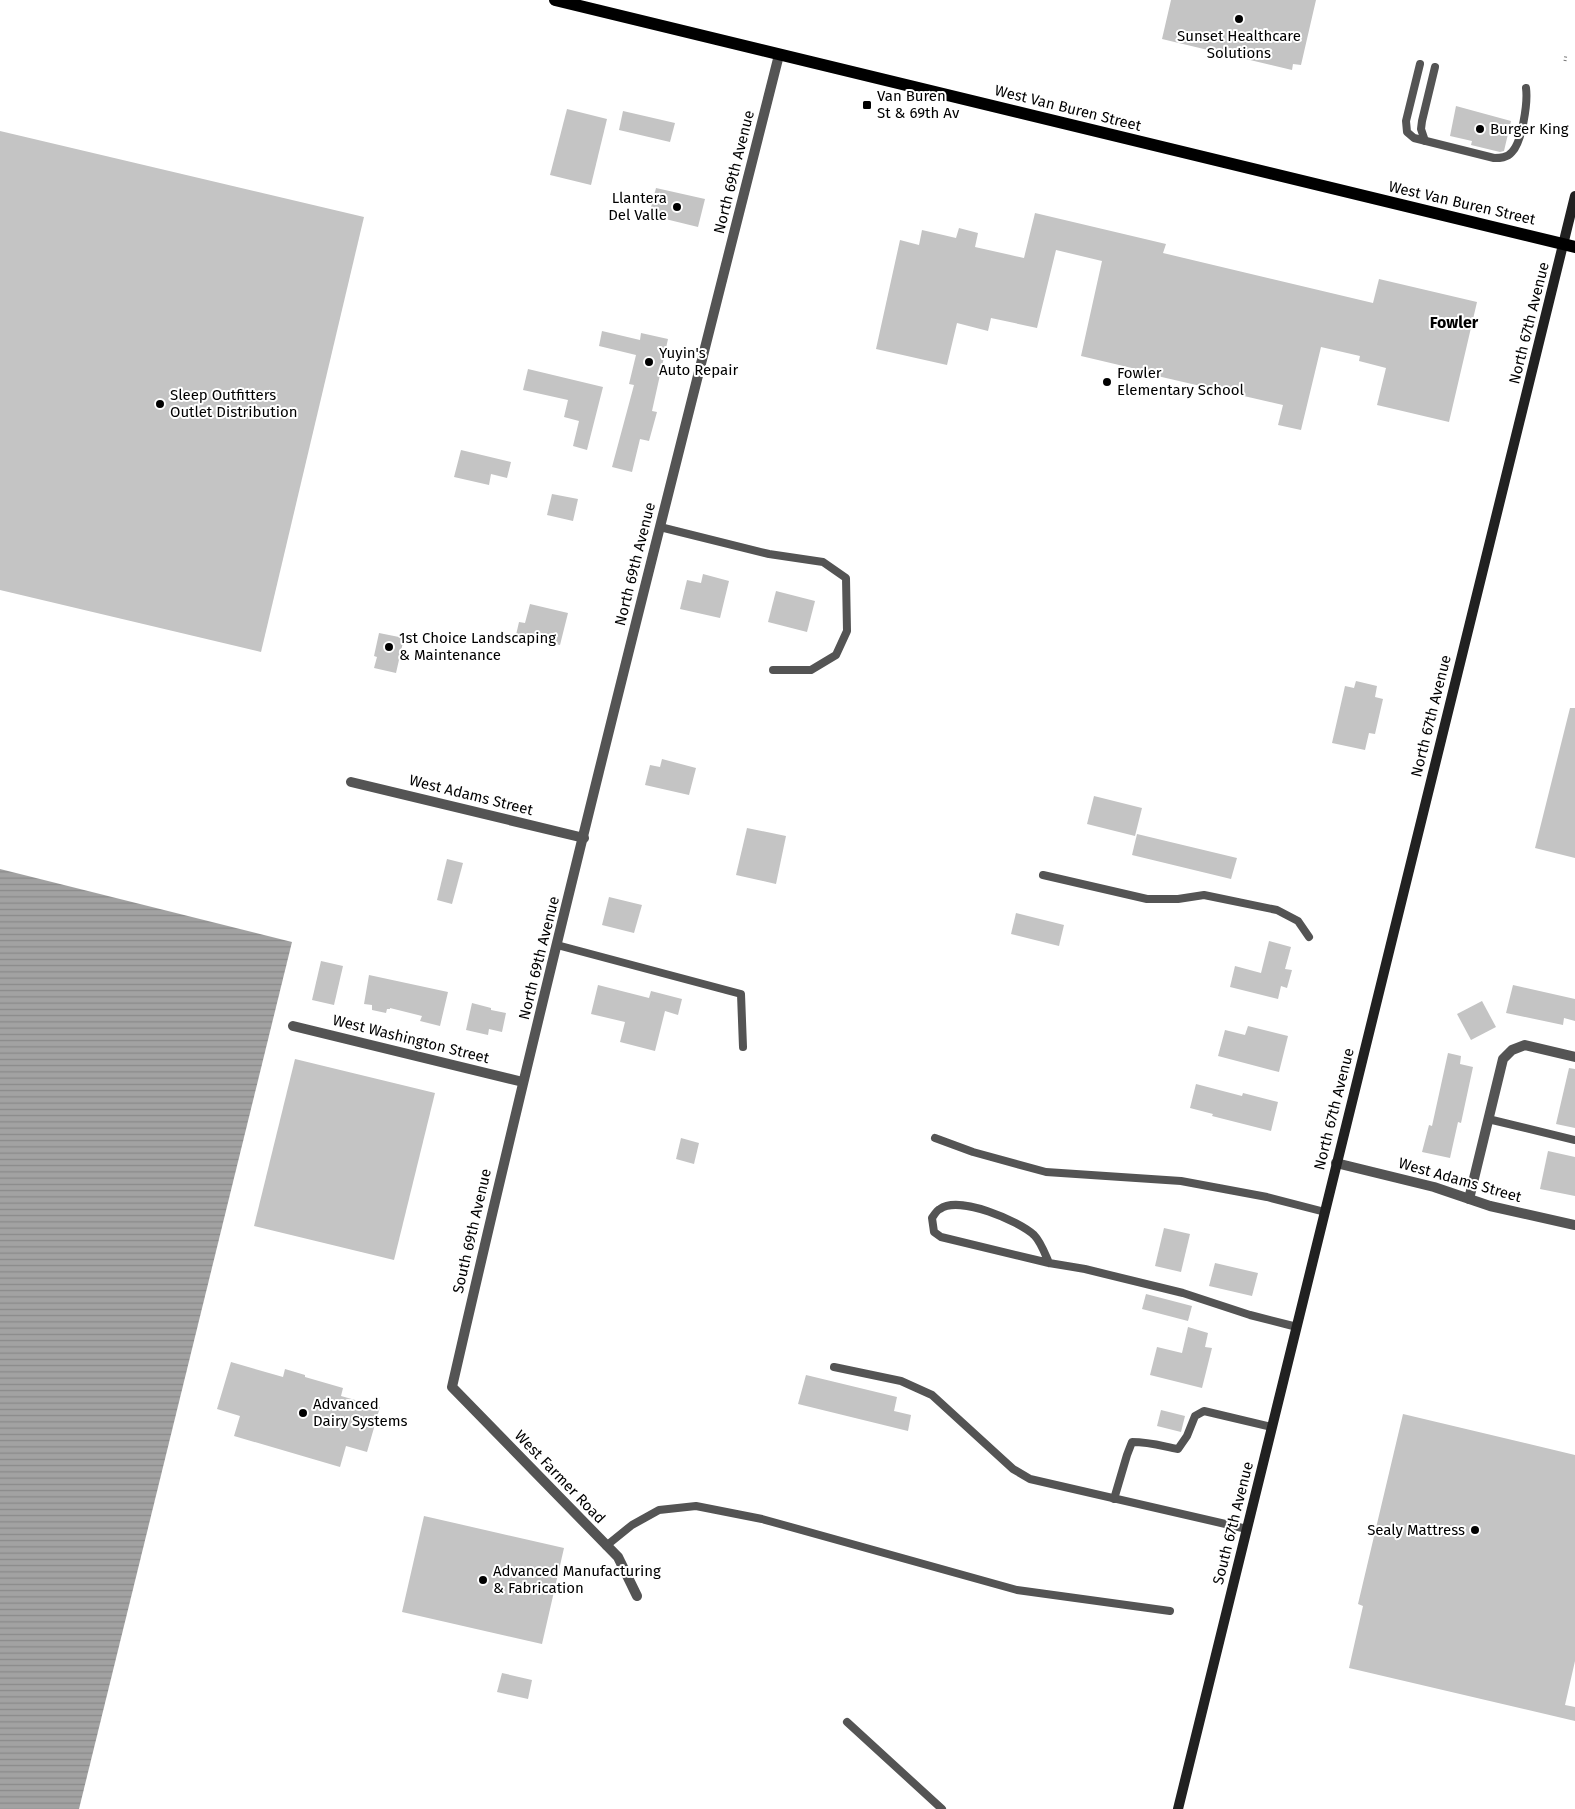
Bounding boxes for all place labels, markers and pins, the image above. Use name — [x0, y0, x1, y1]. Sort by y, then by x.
marker: Sunset Healthcare Solutions — [1233, 13, 1245, 25]
place label: Sunset Healthcare Solutions — [1177, 27, 1301, 62]
place label: Van Buren St & 69th Av — [877, 87, 960, 122]
marker: Van Buren St & 69th Av — [861, 99, 873, 111]
place label: Burger King — [1490, 120, 1569, 138]
marker: Burger King — [1474, 123, 1486, 135]
place label: Llantera Del Valle — [608, 189, 667, 224]
marker: Llantera Del Valle — [671, 201, 683, 213]
place label: Yuyin's Auto Repair — [659, 344, 738, 379]
marker: Yuyin's Auto Repair — [643, 356, 655, 368]
place label: Fowler Elementary School — [1117, 364, 1245, 399]
marker: Fowler Elementary School — [1101, 376, 1113, 388]
place label: Sleep Outfitters Outlet Distribution — [170, 386, 297, 421]
marker: Sleep Outfitters Outlet Distribution — [154, 398, 166, 410]
place label: 1st Choice Landscaping & Maintenance — [399, 629, 556, 664]
marker: 1st Choice Landscaping & Maintenance — [383, 641, 395, 653]
place label: Advanced Dairy Systems — [313, 1395, 408, 1430]
marker: Advanced Dairy Systems — [297, 1407, 309, 1419]
place label: Sealy Mattress — [1367, 1521, 1465, 1539]
marker: Sealy Mattress — [1469, 1524, 1481, 1536]
place label: Advanced Manufacturing & Fabrication — [493, 1562, 661, 1597]
marker: Advanced Manufacturing & Fabrication — [477, 1574, 489, 1586]

